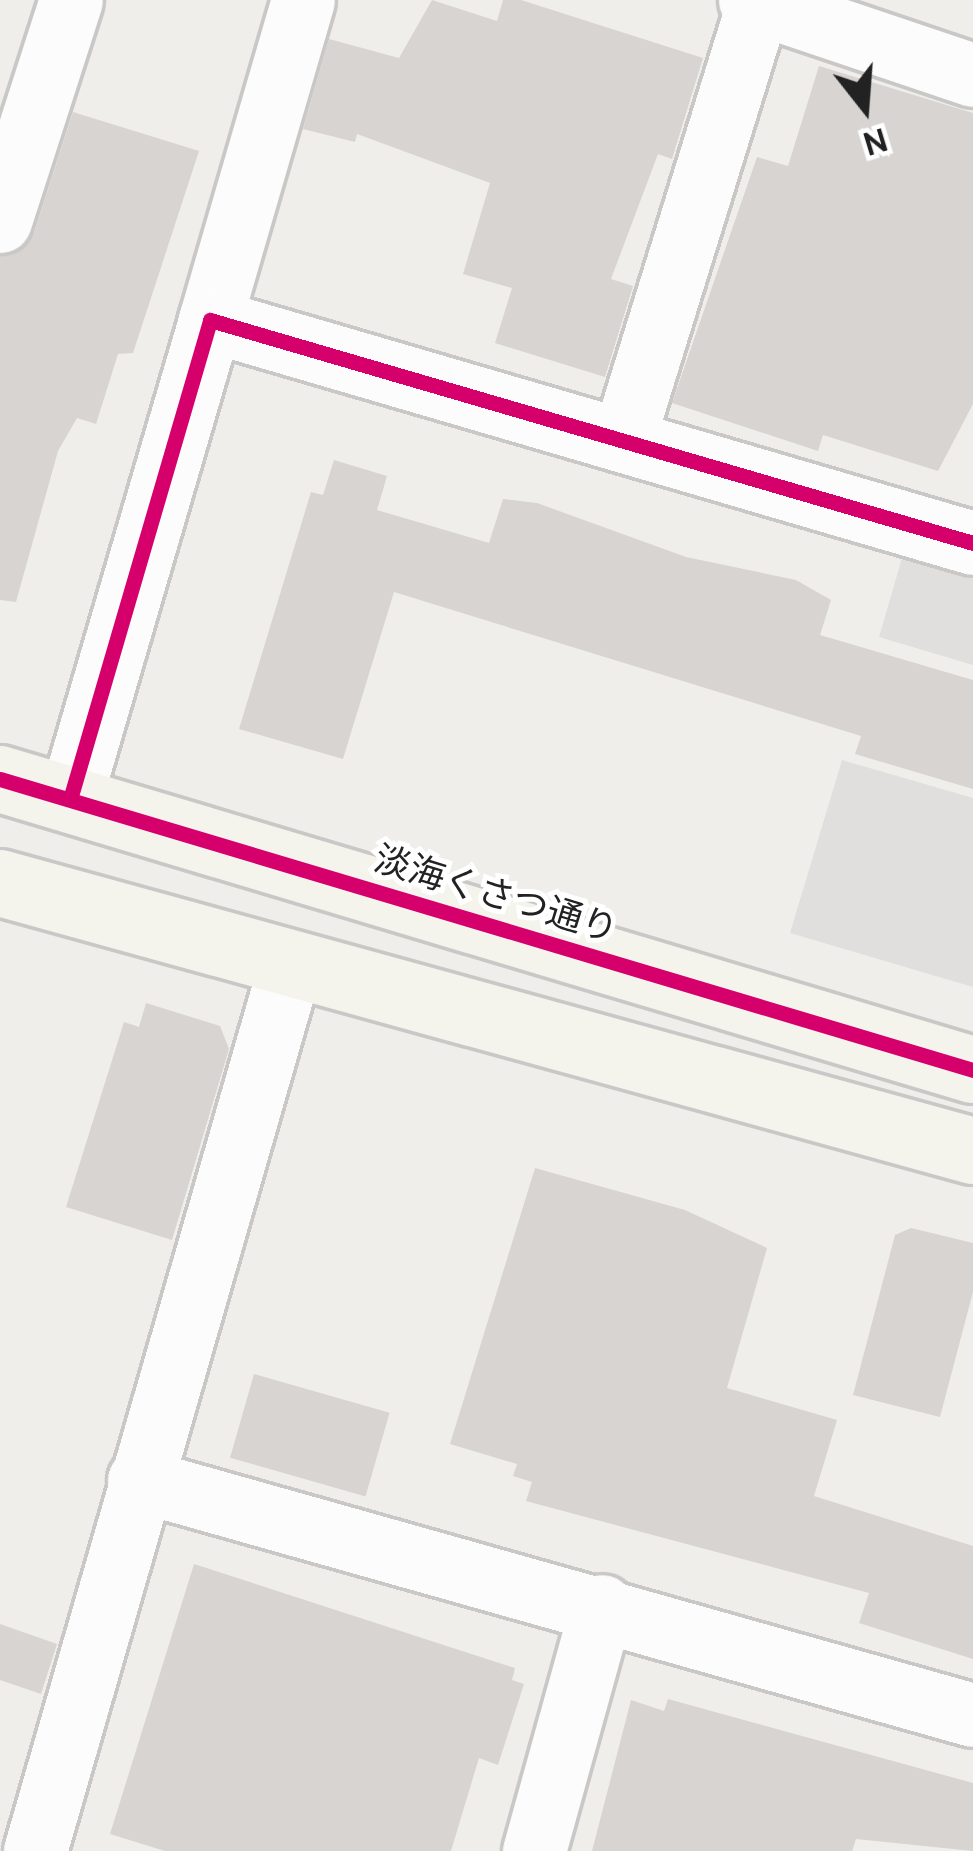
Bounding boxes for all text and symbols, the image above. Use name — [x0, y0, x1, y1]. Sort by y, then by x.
north arrow — [805, 48, 925, 168]
text: N — [859, 120, 893, 165]
street label: 淡海くさつ通り — [369, 837, 623, 951]

